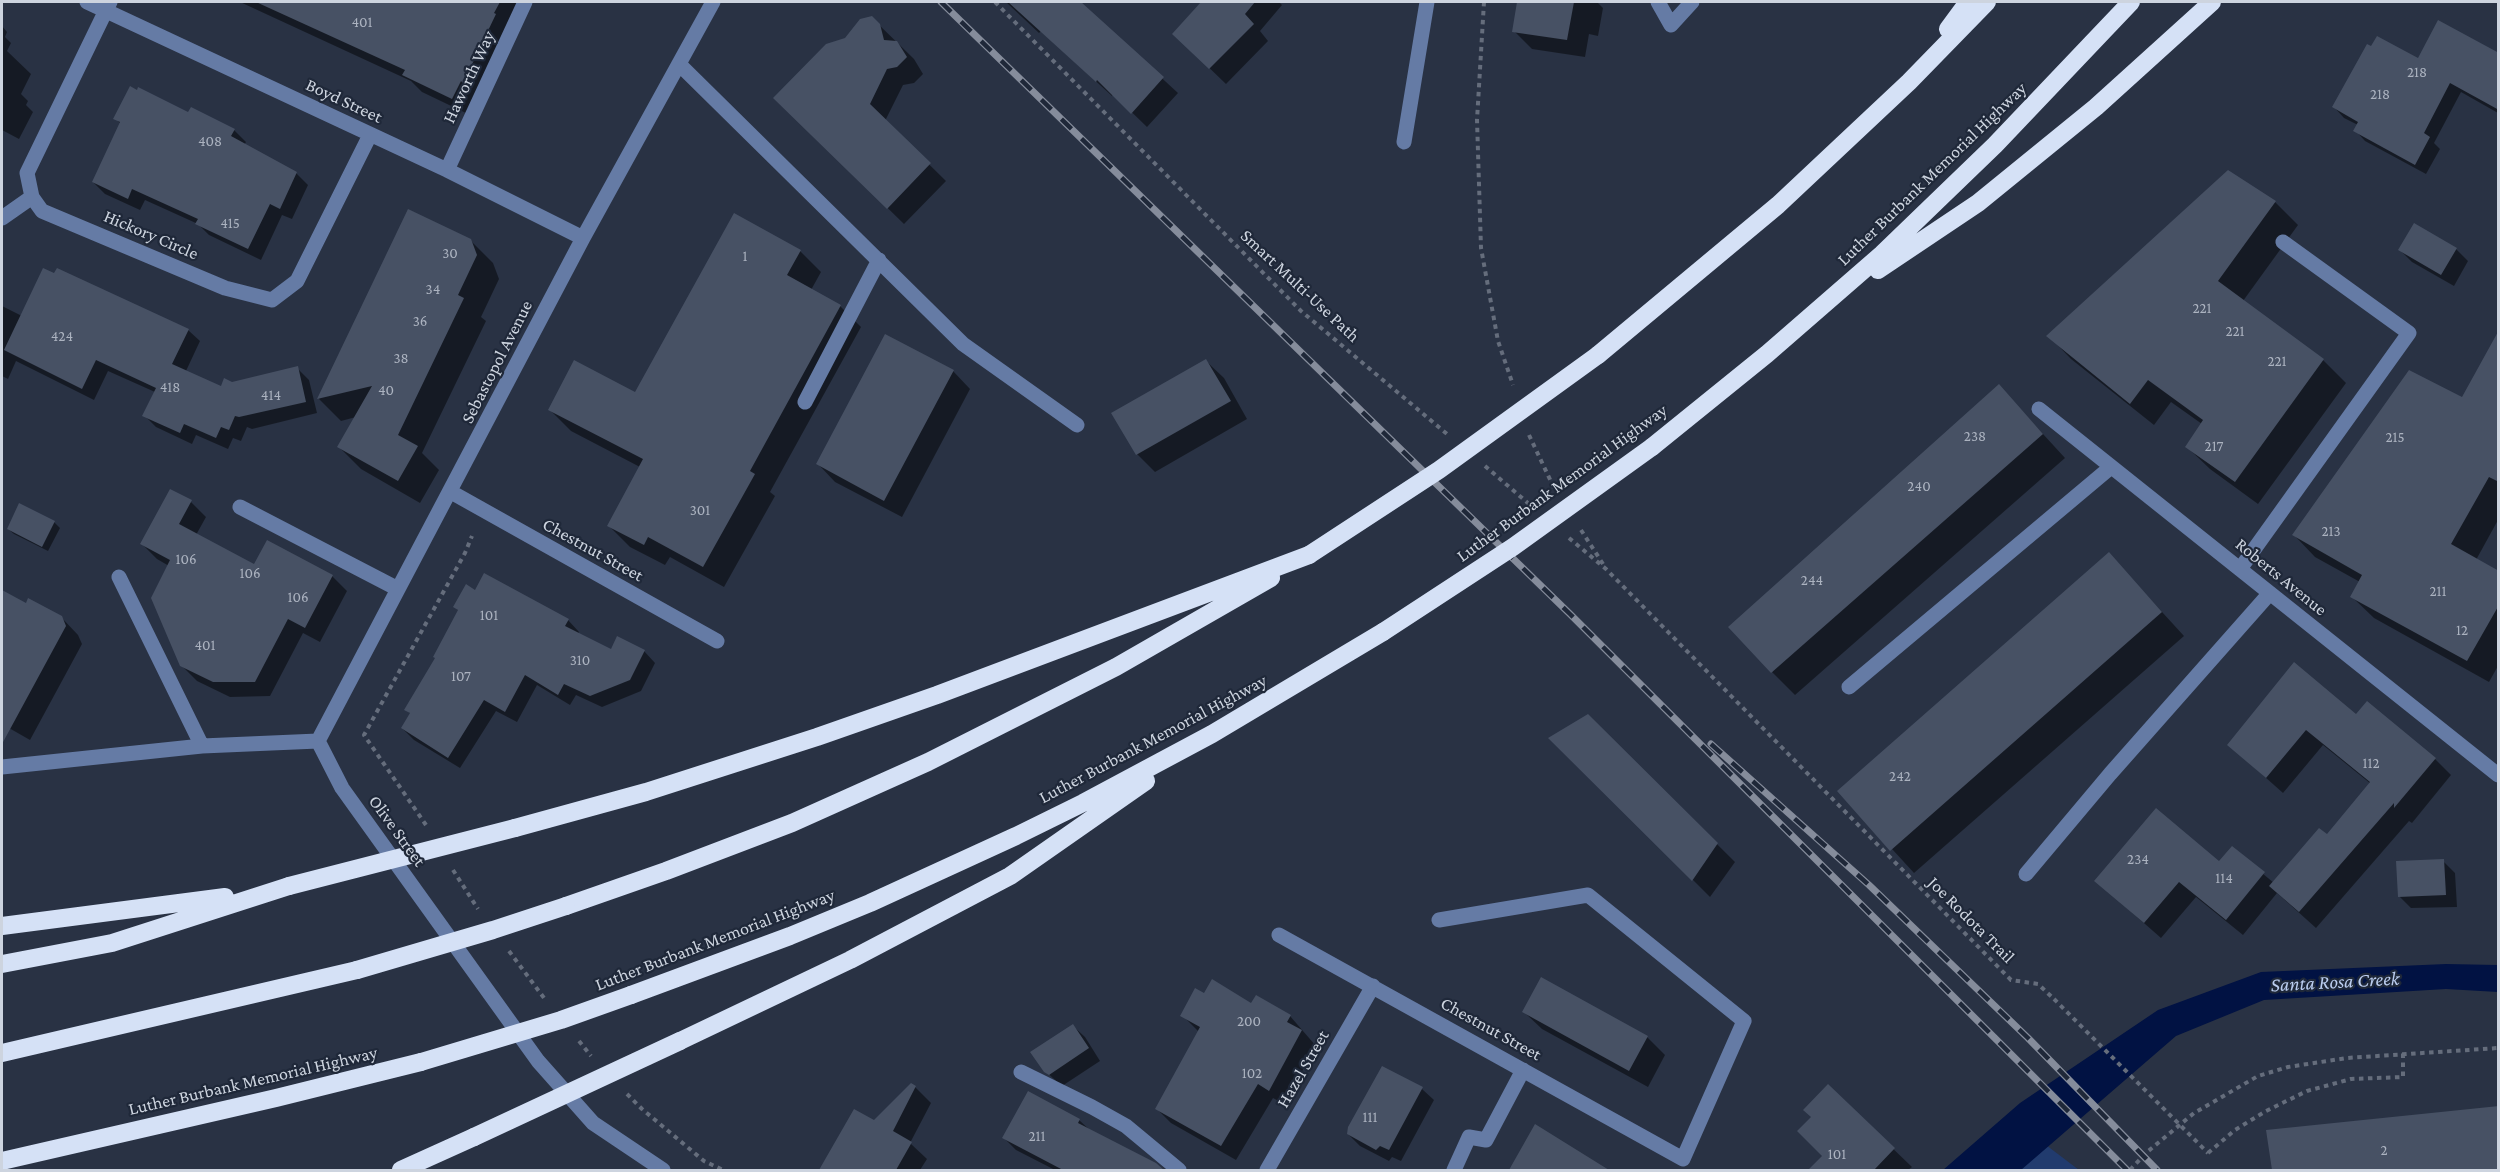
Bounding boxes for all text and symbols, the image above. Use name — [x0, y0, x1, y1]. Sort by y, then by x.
house number: 401 — [351, 13, 373, 31]
street label: Haworth Way — [438, 27, 500, 127]
house number: 218 — [2407, 63, 2427, 81]
street label: Boyd Street — [302, 74, 386, 128]
street label: Luther Burbank Memorial Highway — [1833, 78, 2031, 270]
house number: 218 — [2370, 85, 2390, 103]
house number: 408 — [198, 132, 222, 150]
street label: Hickory Circle — [100, 205, 202, 265]
house number: 415 — [220, 214, 240, 232]
street label: Smart Multi-Use Path — [1236, 225, 1364, 347]
house number: 30 — [442, 244, 458, 262]
house number: 1 — [743, 247, 747, 265]
house number: 34 — [426, 280, 440, 298]
street label: Sebastopol Avenue — [457, 297, 537, 427]
house number: 221 — [2192, 299, 2212, 317]
house number: 36 — [413, 312, 427, 330]
house number: 221 — [2225, 322, 2245, 340]
house number: 424 — [51, 327, 73, 345]
house number: 38 — [393, 349, 409, 367]
house number: 221 — [2267, 352, 2287, 370]
house number: 418 — [160, 378, 180, 396]
house number: 40 — [378, 381, 394, 399]
house number: 414 — [261, 386, 281, 404]
street label: Luther Burbank Memorial Highway — [1453, 399, 1671, 567]
house number: 238 — [1964, 427, 1986, 445]
house number: 215 — [2385, 428, 2405, 446]
house number: 217 — [2204, 437, 2224, 455]
house number: 240 — [1907, 477, 1931, 495]
house number: 301 — [690, 501, 710, 519]
street label: Chestnut Street — [539, 513, 647, 587]
house number: 213 — [2321, 522, 2341, 540]
street label: Roberts Avenue — [2231, 534, 2331, 620]
house number: 106 — [175, 550, 197, 568]
house number: 106 — [239, 564, 261, 582]
house number: 244 — [1801, 571, 1823, 589]
house number: 211 — [2429, 582, 2447, 600]
house number: 106 — [287, 588, 309, 606]
house number: 101 — [480, 606, 498, 624]
house number: 12 — [2456, 621, 2468, 639]
house number: 401 — [194, 636, 216, 654]
house number: 310 — [570, 651, 590, 669]
house number: 107 — [451, 667, 471, 685]
street label: Luther Burbank Memorial Highway — [1035, 670, 1271, 808]
house number: 112 — [2362, 754, 2380, 772]
house number: 242 — [1889, 767, 1911, 785]
street label: Olive Street — [364, 791, 430, 871]
house number: 234 — [2127, 850, 2149, 868]
house number: 114 — [2215, 869, 2233, 887]
street label: Joe Rodota Trail — [1923, 872, 2019, 968]
street label: Luther Burbank Memorial Highway — [592, 884, 838, 996]
water label: Santa Rosa Creek — [2270, 967, 2400, 997]
street label: Chestnut Street — [1437, 992, 1545, 1066]
house number: 200 — [1237, 1012, 1261, 1030]
street label: Hazel Street — [1272, 1026, 1334, 1112]
street label: Luther Burbank Memorial Highway — [126, 1042, 380, 1120]
house number: 102 — [1242, 1064, 1262, 1082]
house number: 111 — [1363, 1108, 1377, 1126]
house number: 211 — [1028, 1127, 1046, 1145]
house number: 2 — [2380, 1141, 2388, 1159]
house number: 101 — [1828, 1145, 1846, 1163]

